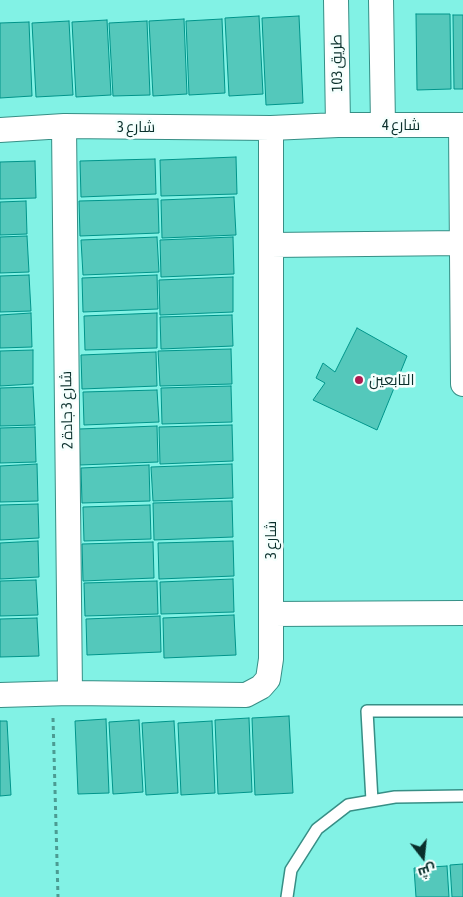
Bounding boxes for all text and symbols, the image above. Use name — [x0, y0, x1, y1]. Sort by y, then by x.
street label: طريق 103 — [327, 34, 347, 92]
street label: شارع 4 — [382, 116, 420, 134]
street label: شارع 3 — [117, 118, 155, 136]
street label: شارع 3 جادة 2 — [57, 371, 77, 449]
place label: التابعين — [369, 371, 414, 389]
marker: التابعين — [353, 374, 365, 386]
street label: شارع 3 — [262, 521, 280, 559]
north arrow — [398, 832, 448, 882]
text: ش — [416, 861, 438, 882]

